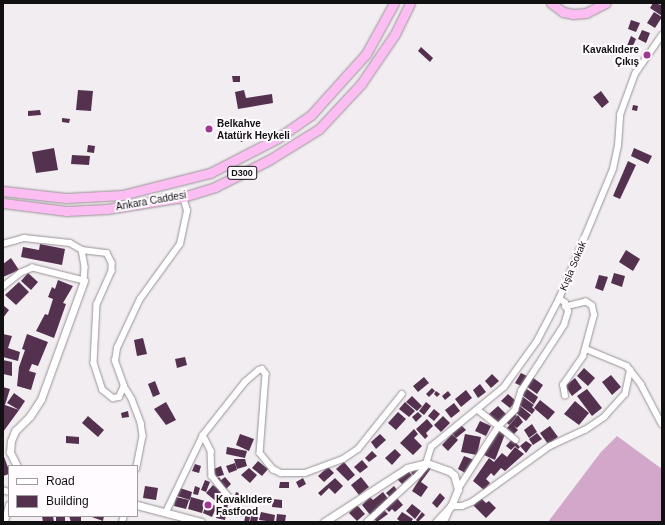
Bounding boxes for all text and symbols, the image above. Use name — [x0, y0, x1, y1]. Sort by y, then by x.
place label: Kavaklıdere Çıkış — [583, 43, 639, 66]
marker: Kavaklıdere Çıkış — [642, 50, 652, 60]
place label: Belkahve Atatürk Heykeli — [217, 117, 290, 140]
marker: Belkahve Atatürk Heykeli — [204, 124, 214, 134]
road number: D300 — [227, 166, 257, 180]
street label: Ankara Caddesi — [115, 189, 187, 213]
street label: Kışla Sokak — [557, 239, 589, 293]
legend — [8, 465, 138, 517]
text: Road — [46, 474, 75, 488]
place label: Kavaklıdere Fastfood — [216, 493, 272, 516]
text: Building — [46, 494, 89, 508]
marker: Kavaklıdere Fastfood — [203, 500, 213, 510]

